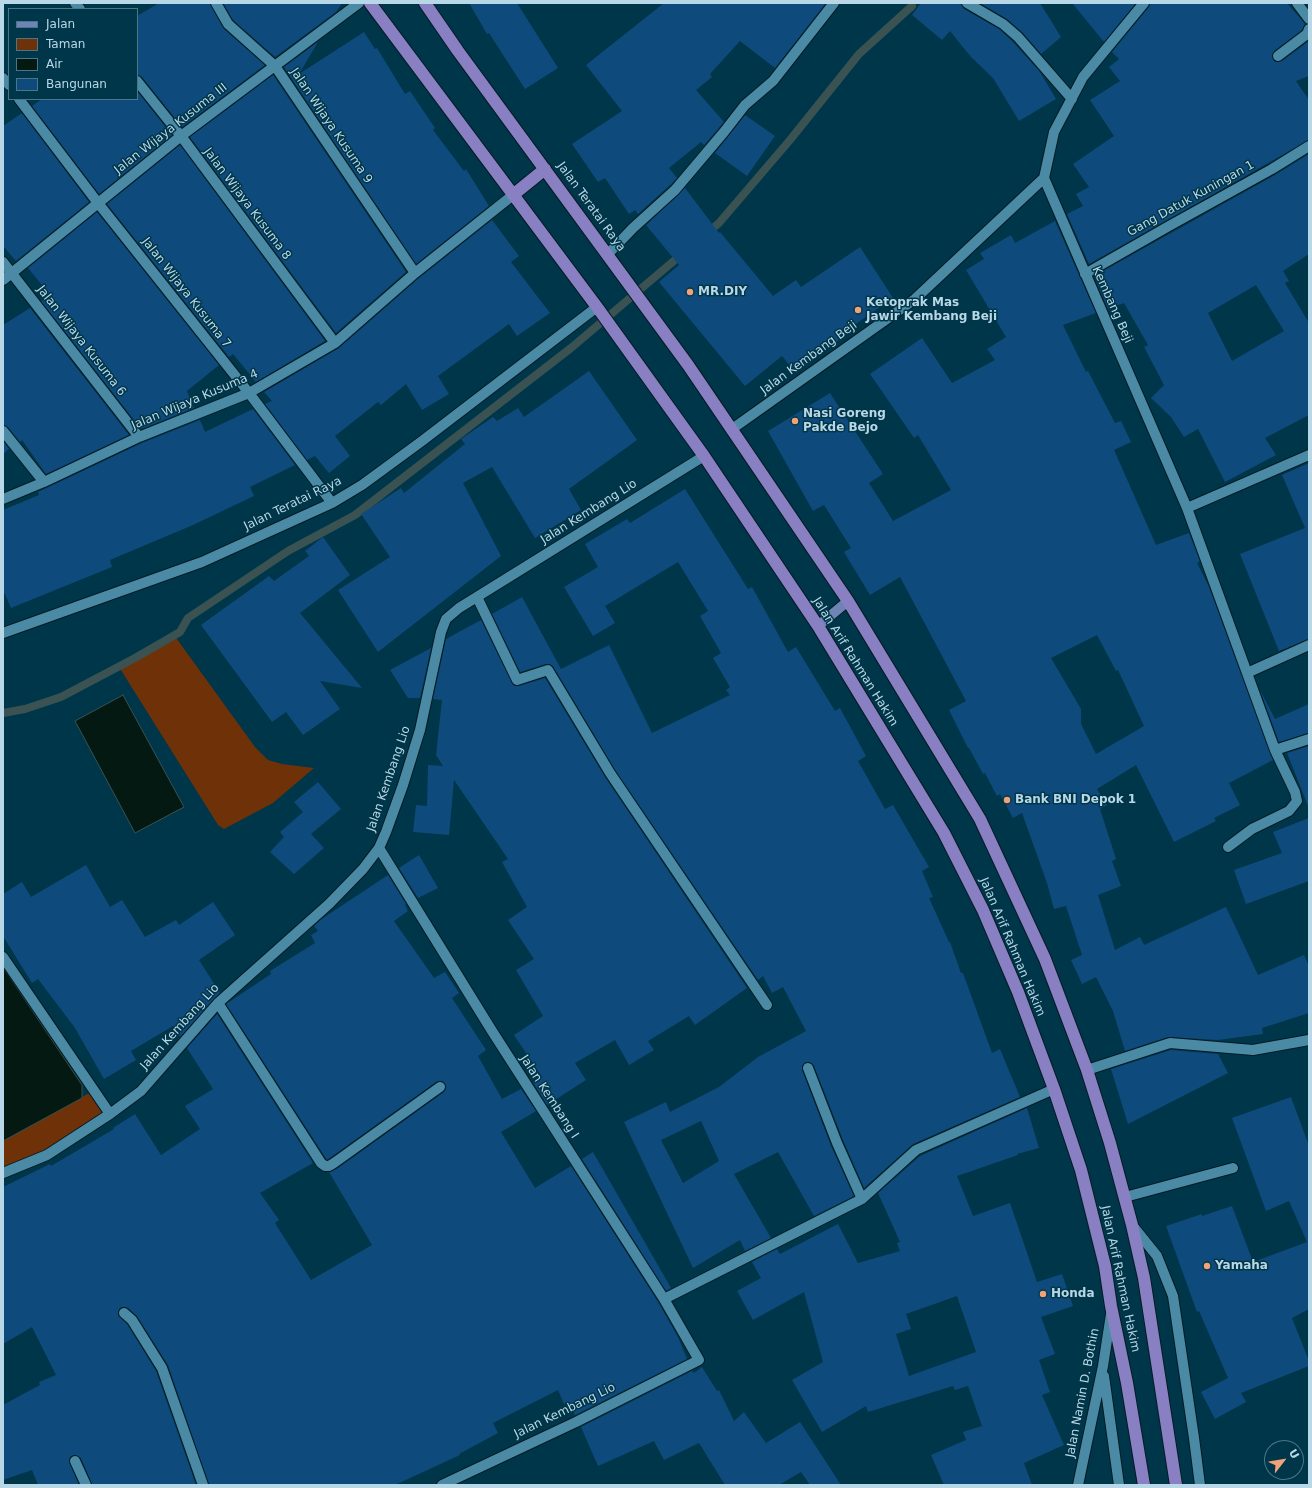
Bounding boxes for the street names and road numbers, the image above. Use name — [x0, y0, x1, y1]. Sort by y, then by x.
street label: Jalan Wijaya Kusuma 9 — [287, 66, 375, 186]
street label: Jalan Wijaya Kusuma III — [112, 81, 230, 177]
street label: Jalan Wijaya Kusuma 8 — [200, 145, 294, 263]
street label: Gang Datuk Kuningan 1 — [1125, 158, 1257, 240]
street label: Jalan Teratai Raya — [554, 159, 628, 255]
street label: Jalan Wijaya Kusuma 7 — [138, 235, 234, 351]
street label: Kembang Beji — [1089, 264, 1135, 346]
street label: Jalan Wijaya Kusuma 6 — [33, 283, 129, 399]
street label: Jalan Kembang Beji — [758, 318, 860, 398]
street label: Jalan Wijaya Kusuma 4 — [130, 367, 260, 433]
street label: Jalan Teratai Raya — [242, 474, 344, 534]
street label: Jalan Kembang Lio — [538, 477, 640, 547]
street label: Jalan Arif Rahman Hakim — [809, 595, 901, 729]
street label: Jalan Kembang Lio — [364, 724, 414, 834]
street label: Jalan Arif Rahman Hakim — [976, 875, 1048, 1019]
street label: Jalan Kembang Lio — [138, 981, 222, 1073]
street label: Jalan Kembang I — [517, 1052, 581, 1142]
street label: Jalan Arif Rahman Hakim — [1097, 1204, 1143, 1354]
street label: Jalan Namin D. Bothin — [1063, 1327, 1103, 1459]
street label: Jalan Kembang Lio — [512, 1380, 618, 1442]

